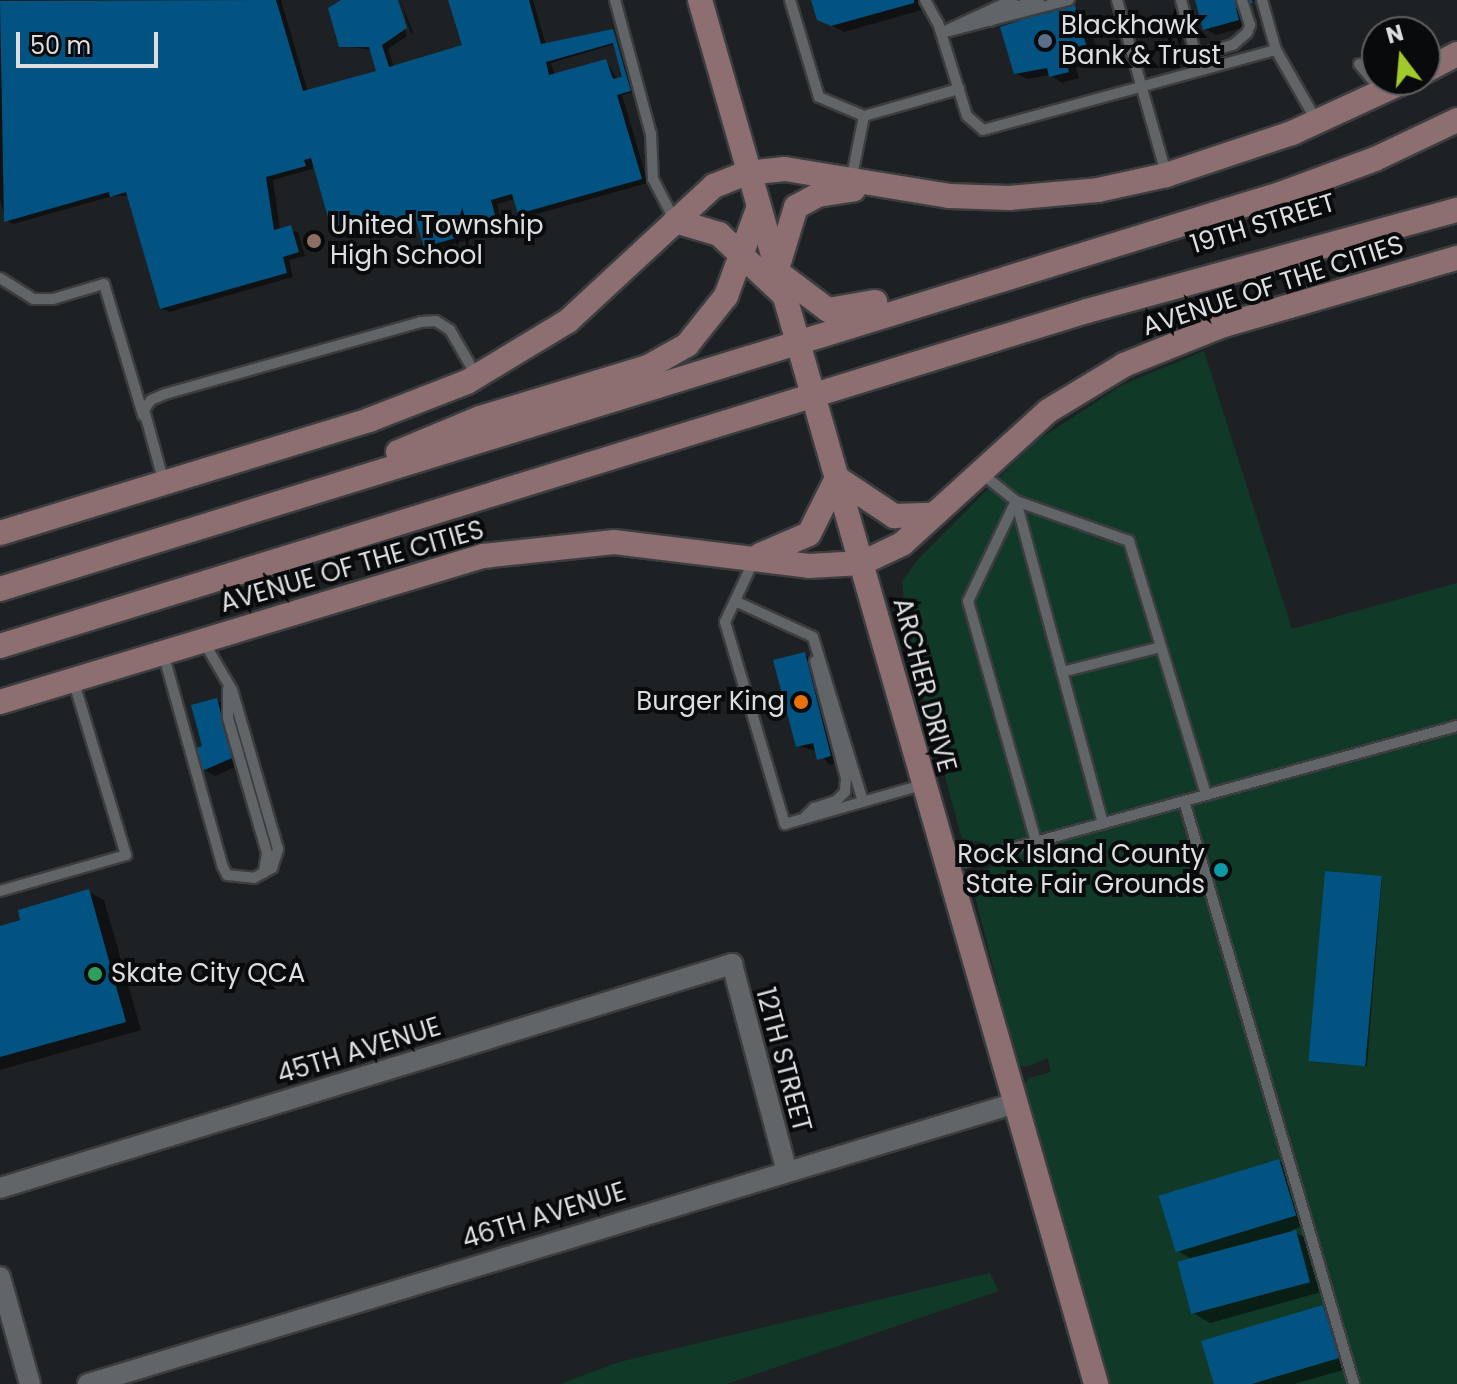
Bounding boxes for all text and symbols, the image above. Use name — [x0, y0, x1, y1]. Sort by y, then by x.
place label: Blackhawk Bank & Trust — [1061, 10, 1221, 72]
scale bar — [20, 16, 162, 66]
north arrow — [1361, 16, 1441, 96]
text: N — [1383, 17, 1407, 52]
text: 50 m — [30, 29, 91, 62]
marker: Blackhawk Bank & Trust — [1036, 32, 1054, 50]
street label: 19TH STREET — [1187, 187, 1339, 261]
place label: United Township High School — [330, 210, 544, 272]
street label: AVENUE OF THE CITIES — [1138, 229, 1408, 343]
marker: United Township High School — [305, 232, 323, 250]
street label: AVENUE OF THE CITIES — [217, 514, 487, 620]
street label: ARCHER DRIVE — [886, 595, 962, 775]
place label: Burger King — [636, 686, 785, 718]
marker: Burger King — [792, 693, 810, 711]
place label: Rock Island County State Fair Grounds — [957, 839, 1205, 900]
marker: Rock Island County State Fair Grounds — [1212, 861, 1230, 879]
place label: Skate City QCA — [111, 958, 305, 990]
marker: Skate City QCA — [86, 965, 104, 983]
street label: 12TH STREET — [749, 984, 817, 1136]
street label: 45TH AVENUE — [273, 1011, 445, 1091]
street label: 46TH AVENUE — [458, 1176, 630, 1256]

